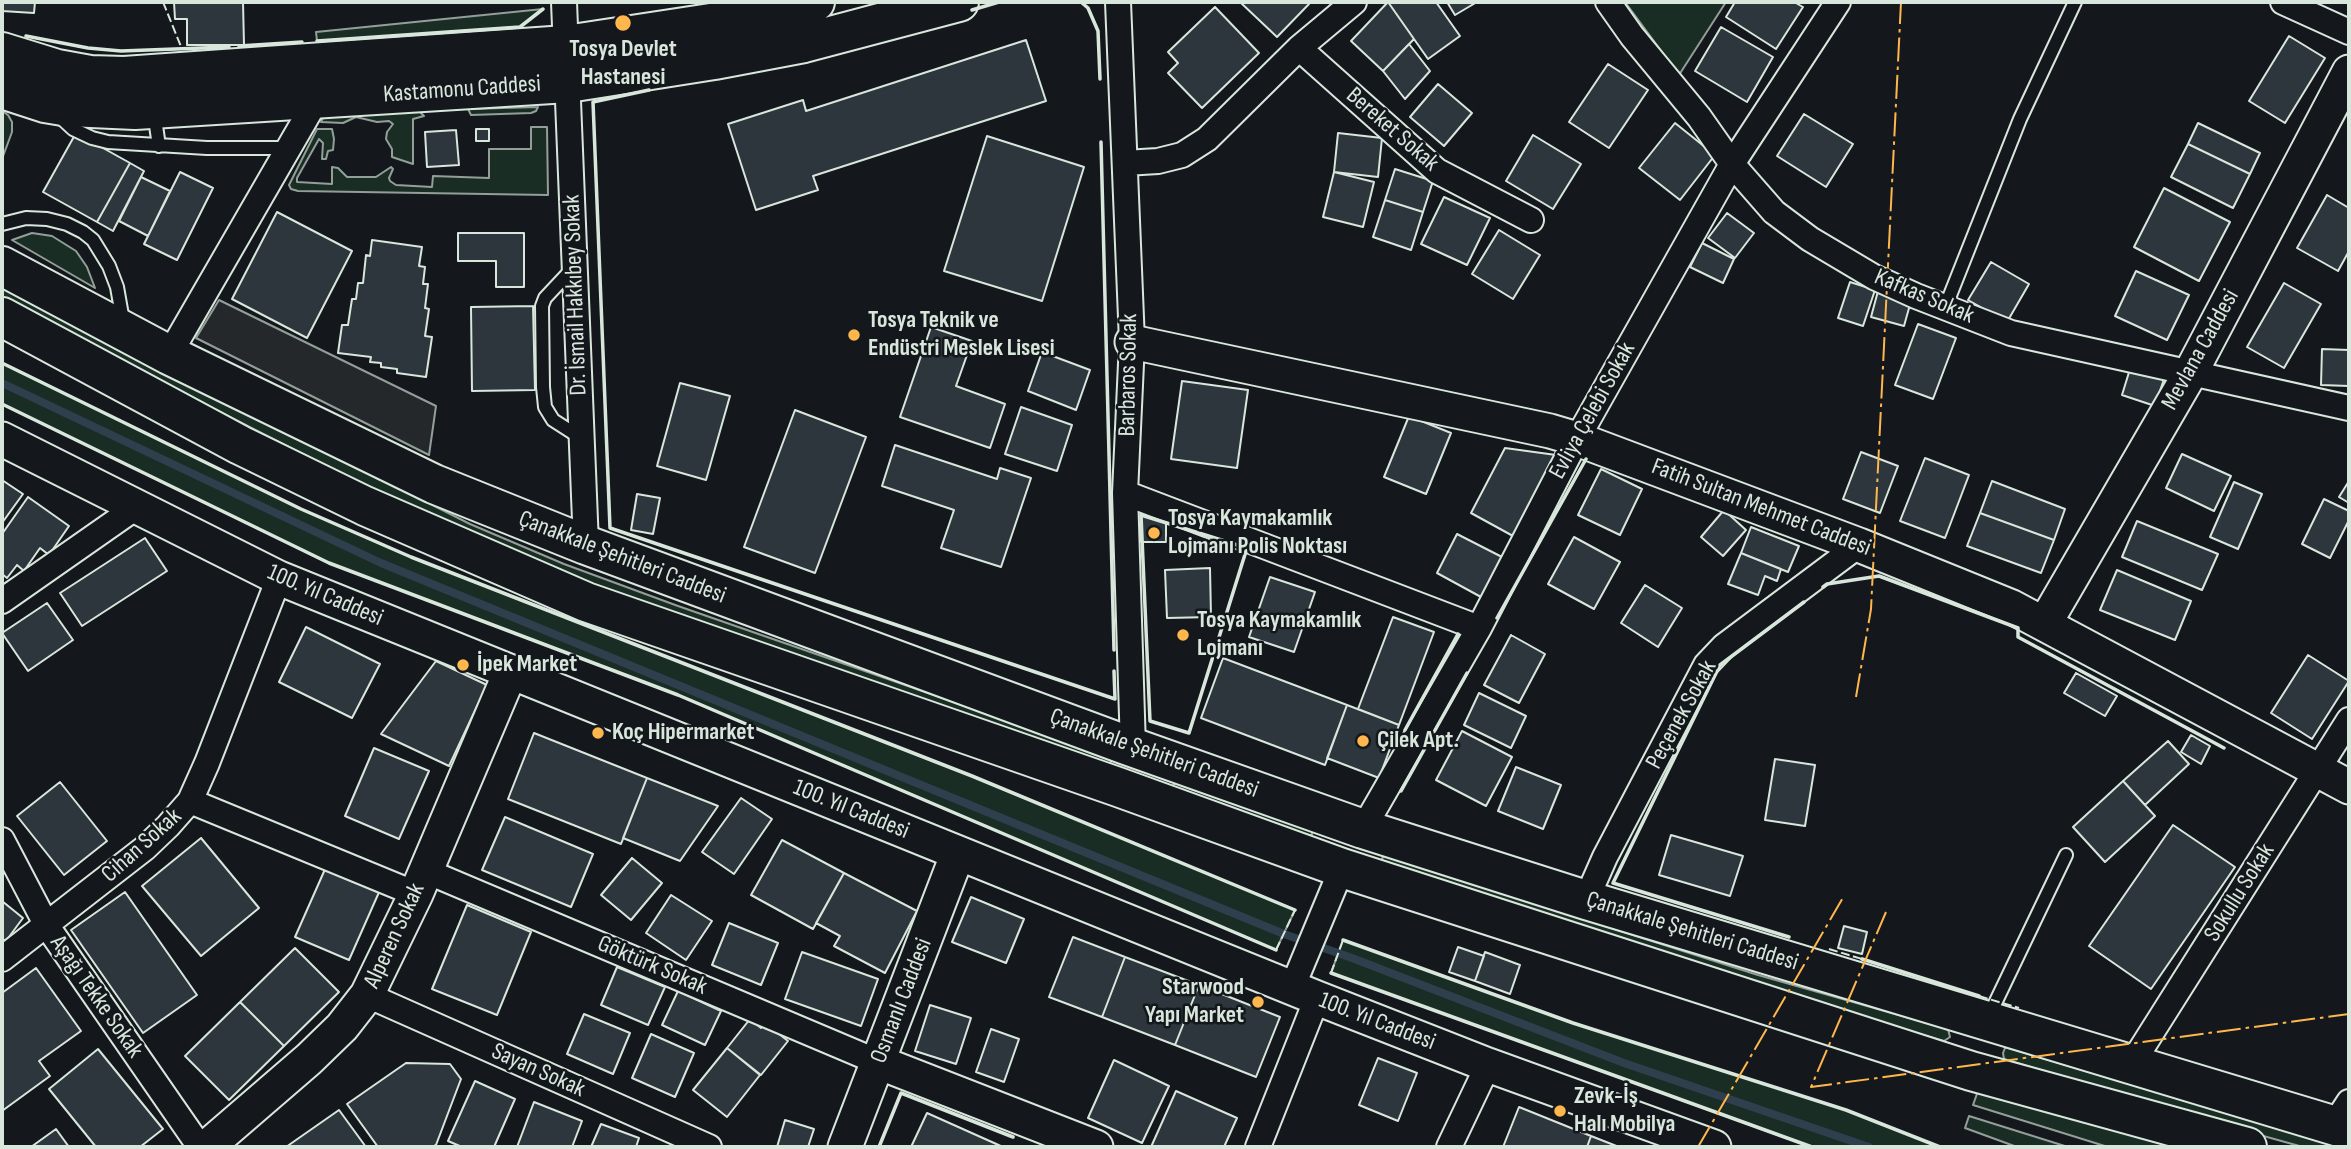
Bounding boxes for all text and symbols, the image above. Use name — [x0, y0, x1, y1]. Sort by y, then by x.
marker: Tosya Devlet Hastanesi — [613, 13, 633, 33]
place label: Tosya Devlet Hastanesi — [569, 36, 677, 92]
street label: Kastamonu Caddesi — [382, 70, 542, 110]
street label: Bereket Sokak — [1340, 82, 1444, 178]
street label: Dr. İsmail Hakkıbey Sokak — [558, 194, 594, 396]
street label: Kafkas Sokak — [1870, 263, 1978, 331]
street label: Mevlana Caddesi — [2156, 285, 2246, 415]
place label: Tosya Teknik ve Endüstri Meslek Lisesi — [868, 307, 1055, 363]
street label: Barbaros Sokak — [1114, 313, 1144, 437]
marker: Tosya Teknik ve Endüstri Meslek Lisesi — [846, 327, 862, 343]
street label: Evliya Çelebi Sokak — [1544, 338, 1642, 484]
street label: Fatih Sultan Mehmet Caddesi — [1647, 453, 1875, 563]
street label: Çanakkale Şehitleri Caddesi — [514, 505, 730, 611]
place label: Tosya Kaymakamlık Lojmanı Polis Noktası — [1168, 505, 1347, 561]
marker: Tosya Kaymakamlık Lojmanı Polis Noktası — [1146, 525, 1162, 541]
street label: 100. Yıl Caddesi — [263, 559, 387, 633]
place label: Tosya Kaymakamlık Lojmanı — [1197, 607, 1361, 663]
marker: Tosya Kaymakamlık Lojmanı — [1175, 627, 1191, 643]
place label: İpek Market — [477, 651, 577, 679]
street label: Peçenek Sokak — [1640, 656, 1724, 774]
marker: İpek Market — [455, 657, 471, 673]
street label: Çanakkale Şehitleri Caddesi — [1046, 703, 1262, 805]
place label: Koç Hipermarket — [612, 719, 754, 747]
marker: Koç Hipermarket — [590, 725, 606, 741]
place label: Çilek Apt. — [1377, 727, 1459, 755]
marker: Çilek Apt. — [1355, 733, 1371, 749]
street label: 100. Yıl Caddesi — [789, 774, 913, 846]
street label: Cihan Sokak — [96, 803, 188, 889]
street label: Sokullu Sokak — [2199, 839, 2281, 947]
street label: Alperen Sokak — [358, 879, 432, 993]
street label: Çanakkale Şehitleri Caddesi — [1583, 886, 1801, 978]
street label: Aşağı Tekke Sokak — [43, 930, 149, 1064]
street label: Göktürk Sokak — [593, 930, 711, 1002]
street label: Osmanlı Caddesi — [865, 935, 939, 1067]
place label: Starwood Yapı Market — [1145, 974, 1244, 1030]
street label: 100. Yıl Caddesi — [1315, 987, 1439, 1057]
marker: Starwood Yapı Market — [1250, 994, 1266, 1010]
street label: Sayan Sokak — [487, 1038, 589, 1104]
place label: Zevk-İş Halı Mobilya — [1574, 1083, 1675, 1139]
marker: Zevk-İş Halı Mobilya — [1552, 1103, 1568, 1119]

